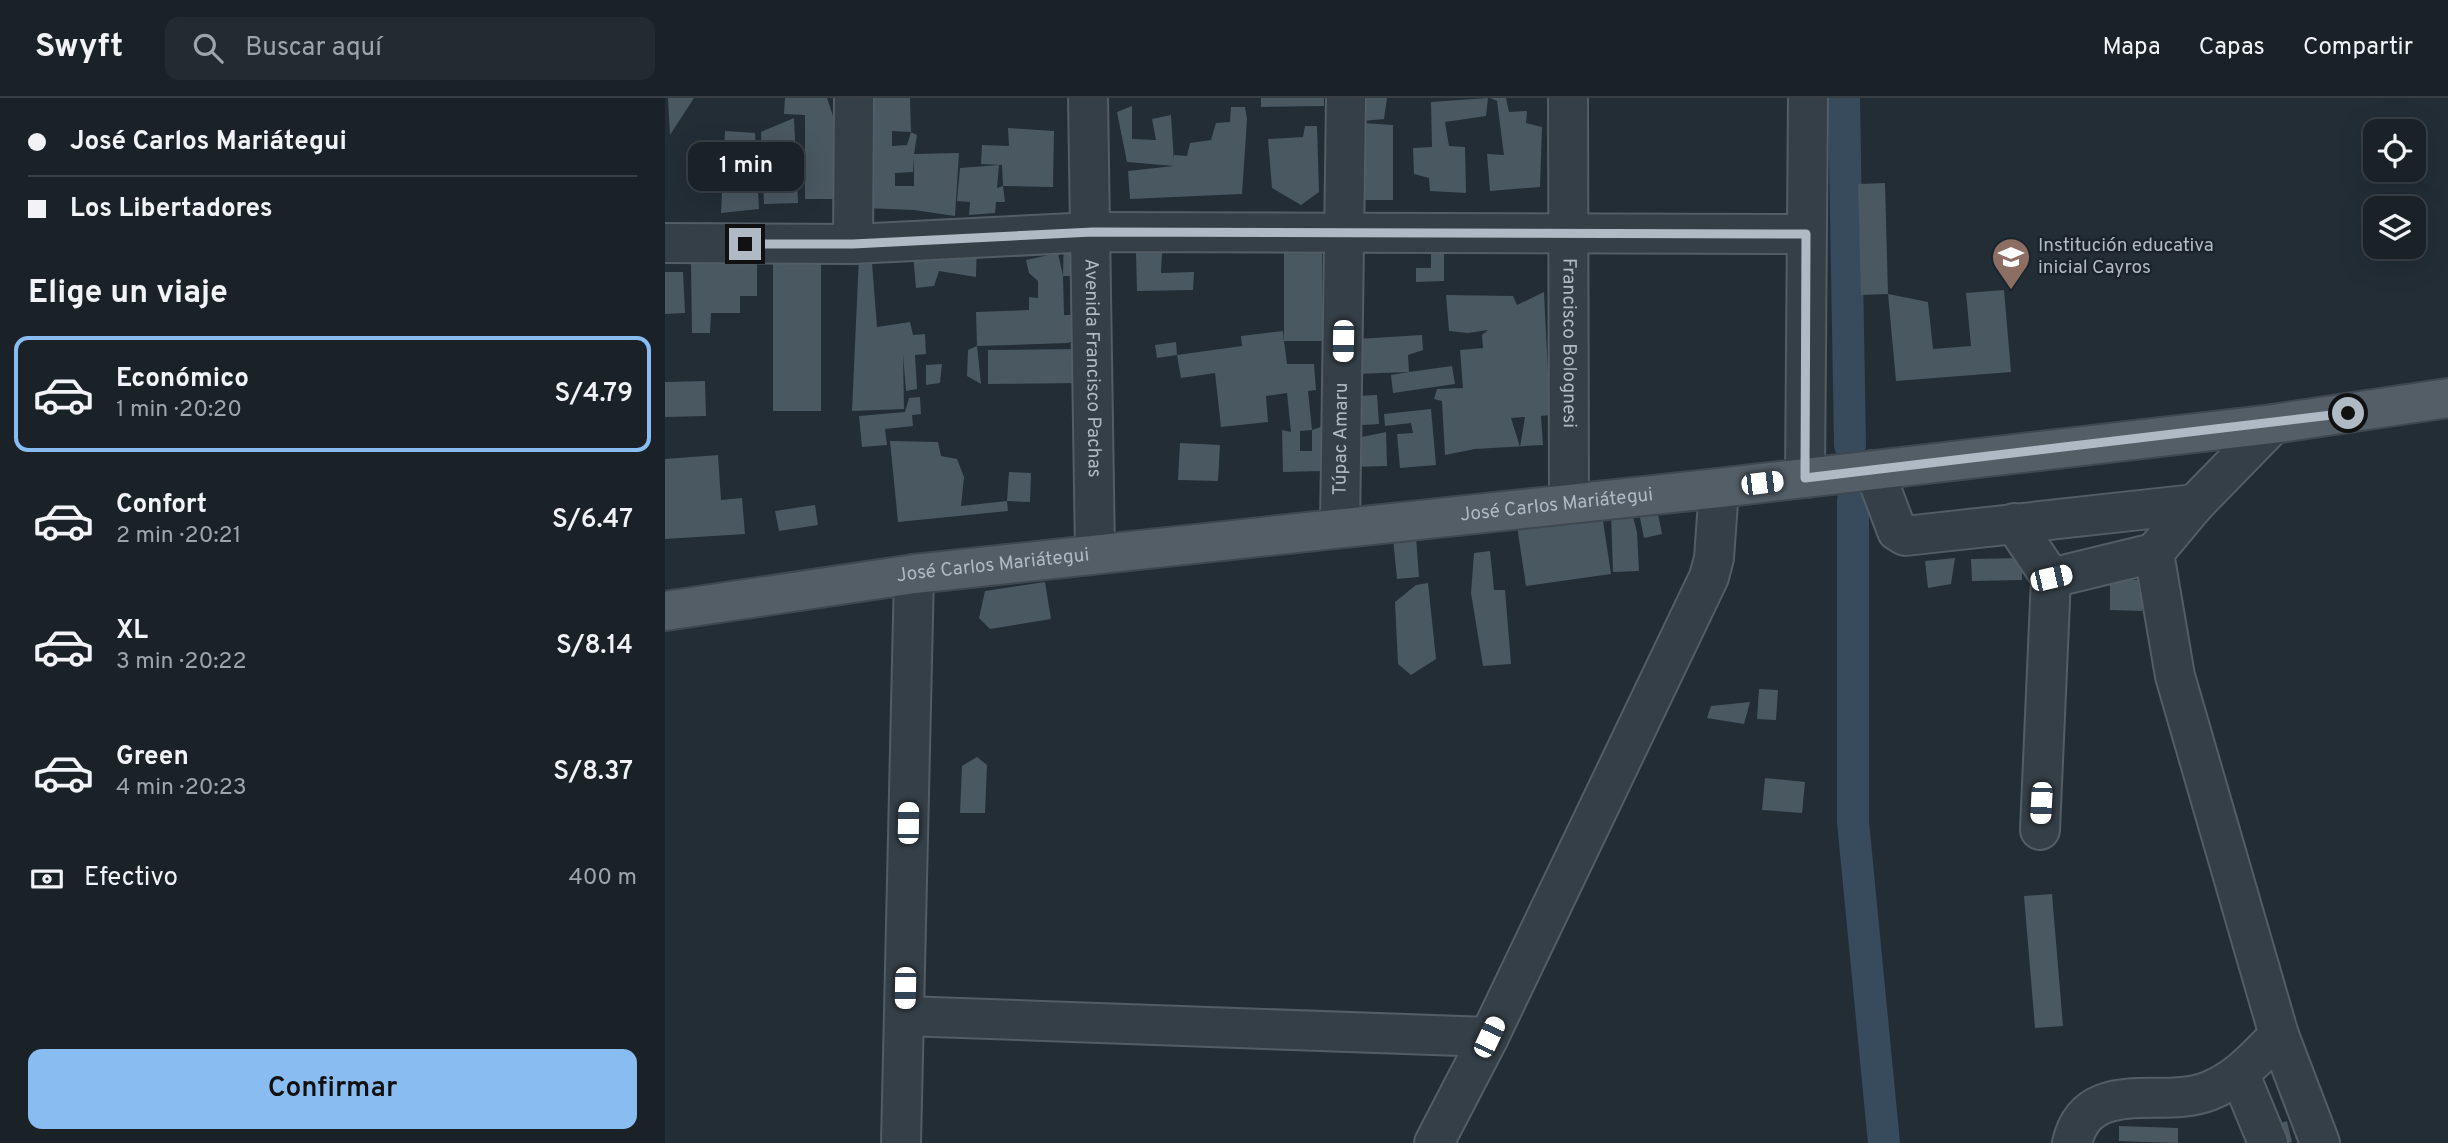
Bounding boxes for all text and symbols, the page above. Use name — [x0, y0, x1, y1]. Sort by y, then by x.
search box — [165, 17, 655, 80]
text: Swyft — [35, 27, 123, 69]
icon: search — [189, 29, 227, 67]
text: Buscar aquí — [245, 32, 382, 65]
text: Mapa — [2103, 33, 2161, 63]
text: Capas — [2199, 33, 2265, 63]
text: Compartir — [2303, 33, 2413, 63]
map controls — [2363, 119, 2426, 259]
button: locate — [2363, 119, 2426, 182]
text: José Carlos Mariátegui — [70, 126, 347, 159]
callout: 1 min — [687, 142, 803, 192]
text: 1 min — [719, 152, 773, 181]
text: Los Libertadores — [70, 193, 273, 226]
button: layers — [2363, 196, 2426, 259]
route end — [729, 228, 761, 260]
place label: Institución educativa inicial Cayros — [2038, 234, 2214, 280]
school or university icon: Institución educativa inicial Cayros — [1990, 236, 2032, 291]
street label: Avenida Francisco Pachas — [1078, 258, 1106, 478]
street label: Francisco Bolognesi — [1556, 258, 1581, 428]
text: Elige un viaje — [28, 274, 228, 314]
car — [1333, 320, 1354, 362]
icon: car — [32, 363, 95, 426]
text: Económico — [116, 363, 249, 396]
text: S/4.79 — [554, 378, 633, 411]
street label: Túpac Amaru — [1328, 382, 1354, 496]
text: 1 min · 20:20 — [116, 396, 242, 425]
route start — [2332, 397, 2364, 429]
car — [1740, 470, 1785, 496]
street label: José Carlos Mariátegui — [1459, 483, 1654, 528]
icon: car — [32, 489, 95, 552]
text: Confort — [116, 489, 207, 522]
text: S/6.47 — [552, 504, 633, 537]
text: 2 min · 20:21 — [116, 522, 241, 551]
street label: José Carlos Mariátegui — [895, 543, 1090, 588]
car — [2029, 563, 2074, 593]
icon: car — [32, 615, 95, 678]
text: XL — [116, 615, 148, 648]
text: S/8.14 — [556, 630, 633, 663]
text: 3 min · 20:22 — [116, 648, 247, 677]
icon: car — [32, 741, 95, 804]
text: Green — [116, 741, 189, 774]
text: S/8.37 — [553, 756, 633, 789]
text: 4 min · 20:23 — [116, 774, 247, 803]
car — [2030, 781, 2053, 825]
car — [898, 802, 919, 844]
icon: cash — [28, 860, 66, 898]
text: Efectivo — [84, 862, 178, 895]
text: 400 m — [568, 864, 637, 893]
car — [895, 967, 916, 1009]
car — [1471, 1014, 1508, 1060]
button: Confirmar — [28, 1049, 637, 1129]

